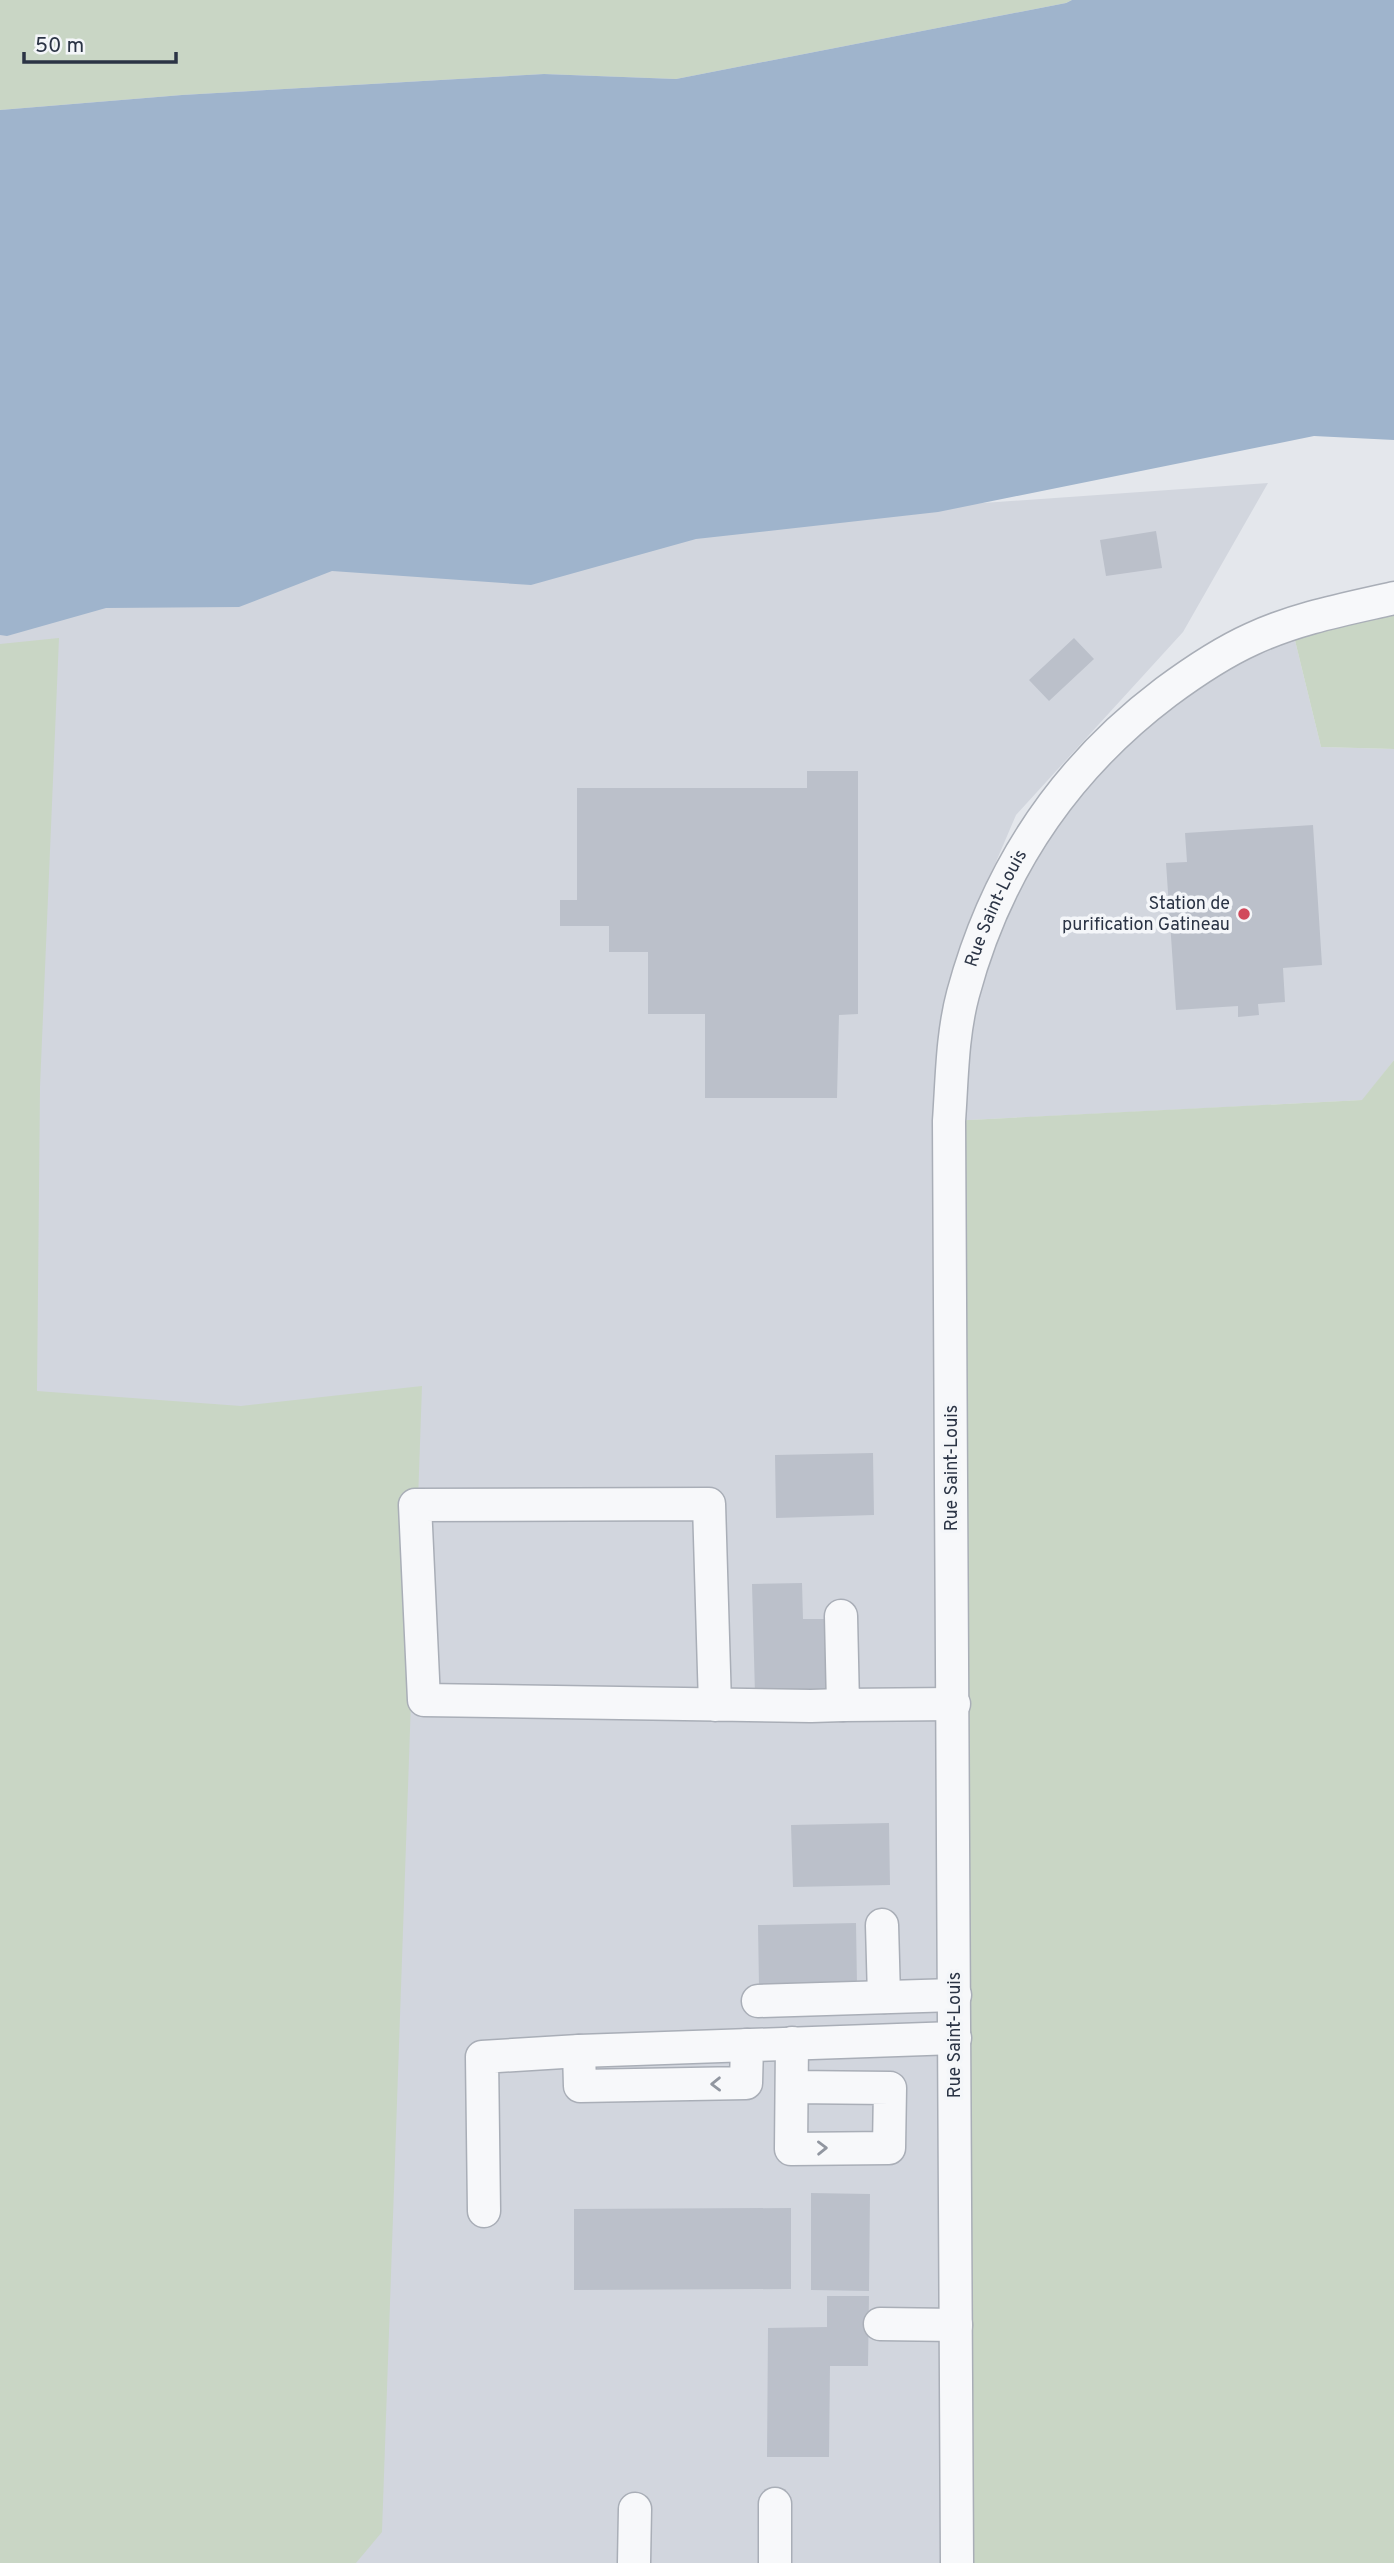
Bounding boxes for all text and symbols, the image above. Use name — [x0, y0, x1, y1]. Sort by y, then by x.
scale bar — [24, 21, 177, 65]
text: 50 m — [35, 33, 84, 60]
street label: Rue Saint-Louis — [960, 845, 1033, 970]
place label: Station de purification Gatineau — [1062, 893, 1230, 937]
marker: Station de purification Gatineau — [1236, 906, 1252, 922]
street label: Rue Saint-Louis — [941, 1405, 964, 1531]
street label: Rue Saint-Louis — [944, 1972, 967, 2098]
one-way arrow — [711, 2076, 722, 2091]
one-way arrow — [817, 2141, 828, 2156]

